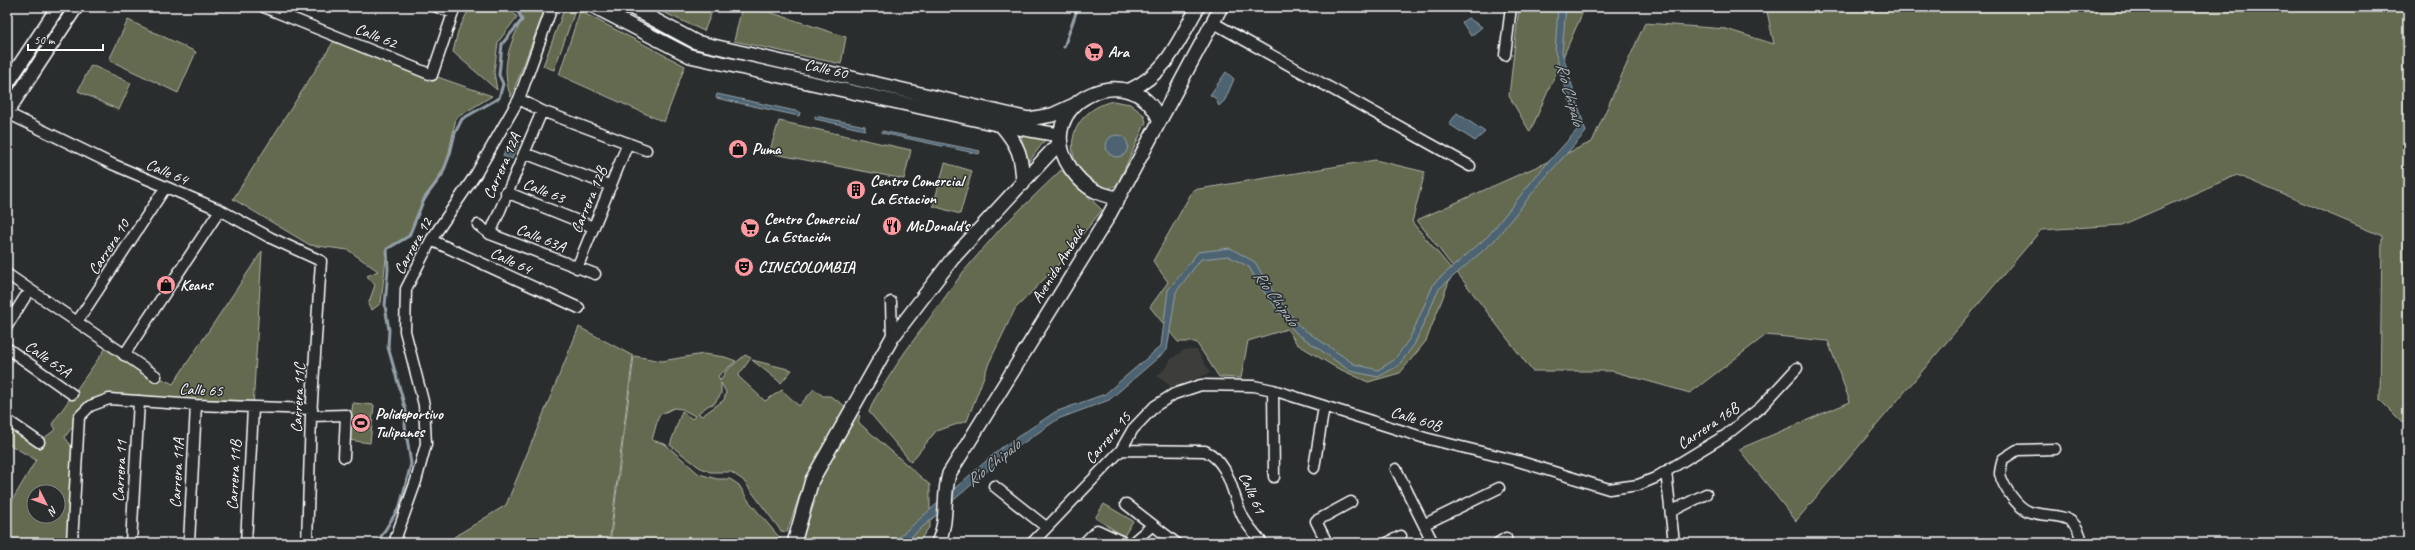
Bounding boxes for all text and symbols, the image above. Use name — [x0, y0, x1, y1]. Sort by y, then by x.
street label: Calle 62 — [352, 19, 402, 54]
scale bar — [28, 26, 103, 52]
text: 50 m — [34, 32, 56, 48]
supermarket icon: Ara — [1083, 41, 1105, 63]
place label: Ara — [1108, 42, 1131, 62]
street label: Calle 60 — [803, 54, 851, 84]
water label: Río Chipalo — [1551, 60, 1590, 130]
street label: Carrera 12A — [479, 129, 526, 202]
shop icon: Puma — [727, 138, 749, 160]
place label: Puma — [752, 139, 782, 159]
street label: Calle 64 — [143, 154, 193, 190]
street label: Carrera 12B — [566, 162, 613, 236]
place label: Centro Comercial La Estacion — [870, 171, 967, 209]
street label: Calle 63 — [520, 174, 570, 209]
building icon: Centro Comercial La Estacion — [845, 179, 867, 201]
place label: Centro Comercial La Estación — [764, 209, 861, 247]
street label: Carrera 12 — [389, 213, 438, 278]
street label: Carrera 10 — [84, 214, 135, 278]
restaurant icon: McDonald's — [881, 215, 903, 237]
place label: McDonald's — [906, 216, 971, 236]
supermarket icon: Centro Comercial La Estación — [739, 217, 761, 239]
street label: Calle 63A — [513, 219, 569, 257]
street label: Avenida Ambalá — [1027, 222, 1090, 307]
street label: Calle 64 — [487, 243, 537, 280]
theatre icon: CINECOLOMBIA — [733, 256, 755, 278]
place label: CINECOLOMBIA — [758, 257, 856, 277]
water label: Río Chipalo — [1249, 266, 1305, 332]
shop icon: Keans — [155, 274, 177, 296]
place label: Keans — [180, 275, 215, 295]
street label: Calle 65A — [21, 336, 76, 383]
street label: Carrera 11C — [286, 361, 310, 433]
street label: Calle 65 — [179, 379, 224, 401]
street label: Carrera 16B — [1673, 397, 1744, 454]
street label: Calle 60B — [1388, 402, 1445, 437]
place label: Polideportivo Tulipanes — [375, 404, 444, 442]
street label: Carrera 15 — [1080, 407, 1136, 468]
sports icon: Polideportivo Tulipanes — [350, 412, 372, 434]
water label: Río Chipalo — [962, 433, 1027, 491]
street label: Carrera 11A — [165, 437, 189, 508]
street label: Carrera 11B — [222, 438, 246, 511]
street label: Carrera 11 — [108, 439, 132, 502]
street label: Calle 61 — [1234, 469, 1270, 518]
north arrow — [26, 484, 66, 524]
text: N — [44, 503, 61, 520]

